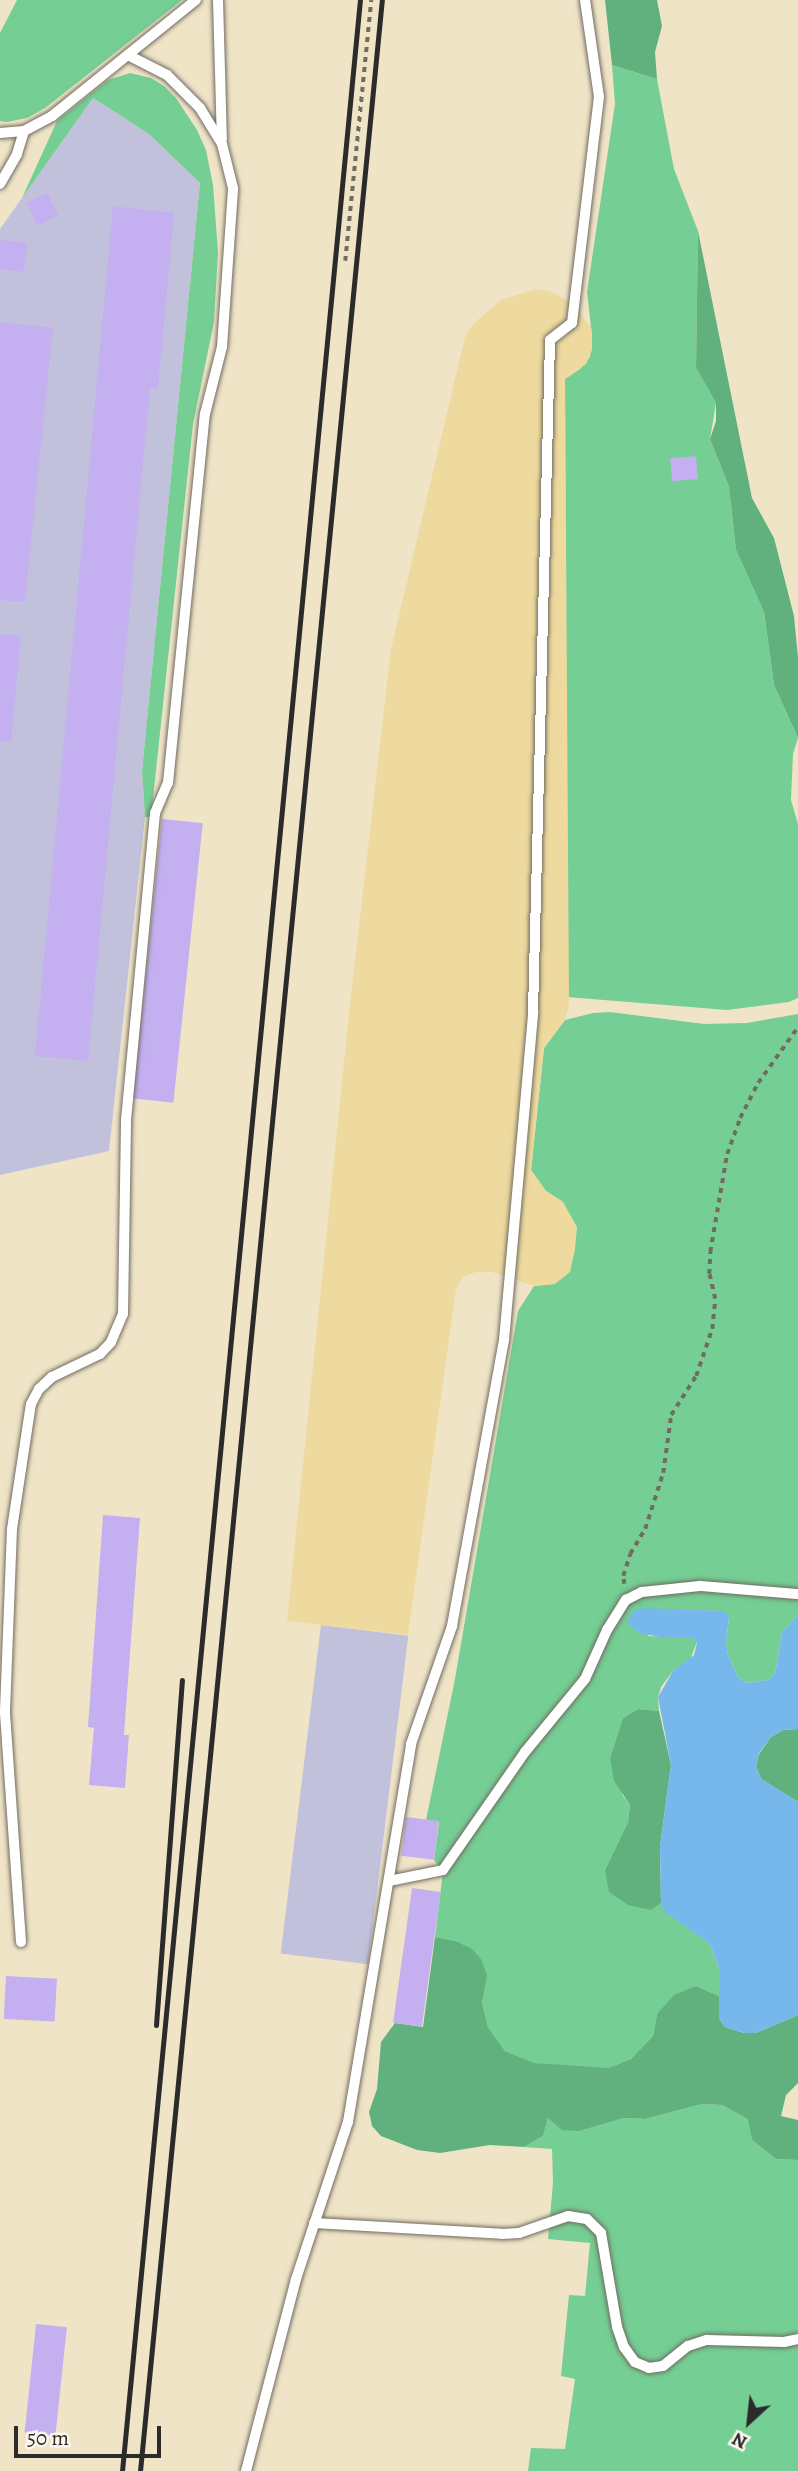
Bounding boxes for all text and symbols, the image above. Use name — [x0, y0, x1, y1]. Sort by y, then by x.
north arrow — [714, 2387, 784, 2457]
scale bar — [18, 2412, 164, 2456]
text: 50 m — [27, 2424, 69, 2452]
text: N — [727, 2426, 752, 2455]

